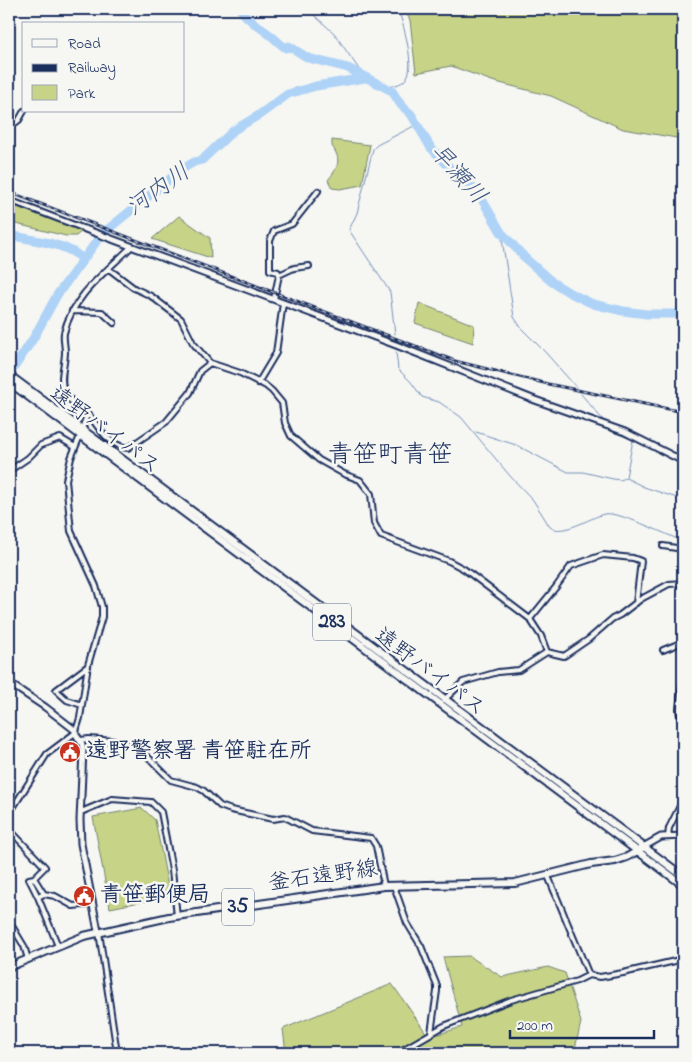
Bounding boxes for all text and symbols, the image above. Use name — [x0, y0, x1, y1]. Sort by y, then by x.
legend — [22, 22, 185, 112]
text: Road — [68, 33, 101, 55]
text: Railway — [68, 57, 116, 80]
text: Park — [68, 83, 96, 105]
water label: 早瀬川 — [420, 137, 494, 213]
water label: 河内川 — [120, 156, 198, 226]
street label: 遠野バイパス — [42, 379, 166, 483]
district label: 青笹町青笹 — [327, 438, 453, 474]
road number: 283 — [313, 604, 351, 640]
street label: 遠野バイパス — [367, 621, 491, 725]
place label: 遠野警察署 青笹駐在所 — [86, 736, 312, 768]
public building icon: 遠野警察署 青笹駐在所 — [58, 740, 82, 764]
street label: 釜石遠野線 — [266, 854, 380, 900]
place label: 青笹郵便局 — [100, 880, 210, 912]
public building icon: 青笹郵便局 — [72, 884, 96, 908]
road number: 35 — [222, 889, 254, 926]
scale bar — [510, 1007, 653, 1039]
text: 200 m — [517, 1015, 553, 1037]

